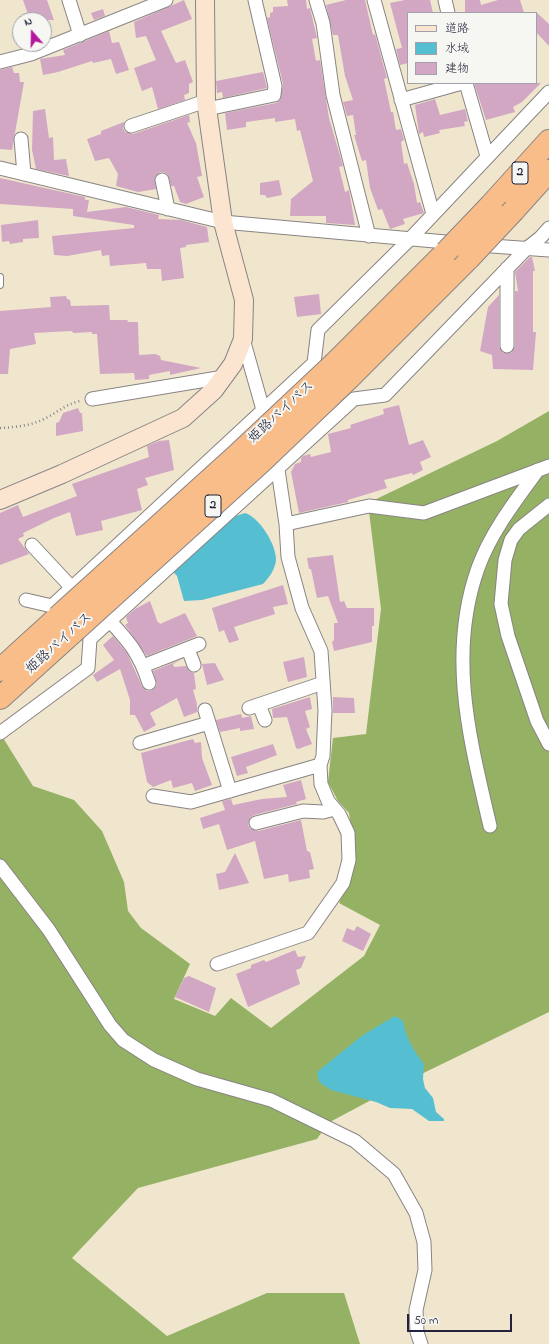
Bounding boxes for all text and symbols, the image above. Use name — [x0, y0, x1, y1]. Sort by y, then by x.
north arrow — [12, 12, 52, 52]
legend — [407, 12, 537, 84]
text: N — [22, 13, 34, 30]
text: 道路 — [445, 20, 469, 38]
text: 水域 — [445, 40, 469, 58]
text: 建物 — [445, 60, 469, 78]
road number: 2 — [512, 162, 528, 184]
street label: 姫路バイパス — [246, 378, 318, 448]
road number: 2 — [205, 495, 221, 517]
street label: 姫路バイパス — [23, 610, 97, 678]
scale bar — [409, 1306, 514, 1332]
text: 50 m — [414, 1312, 438, 1330]

